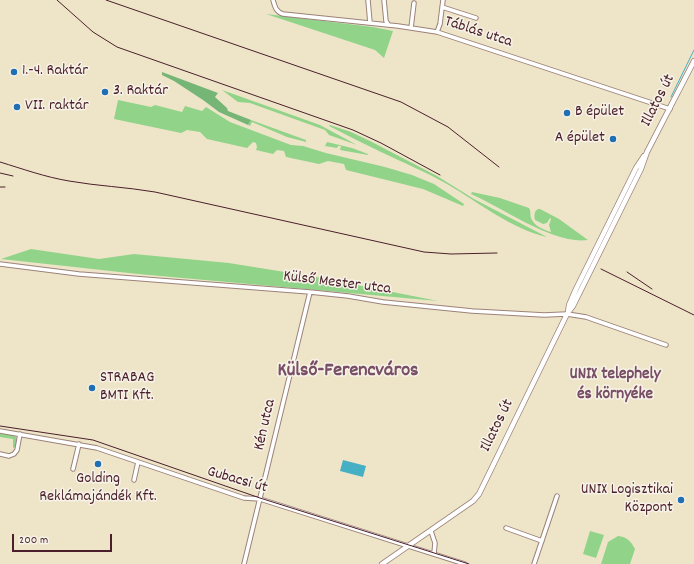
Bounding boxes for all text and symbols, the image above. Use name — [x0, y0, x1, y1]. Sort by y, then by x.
street label: Táblás utca — [442, 13, 514, 53]
place label: 1.-4. Raktár — [22, 62, 88, 82]
marker: 1.-4. Raktár — [9, 67, 19, 77]
street label: Illatos út — [638, 72, 680, 130]
place label: 3. Raktár — [113, 82, 168, 102]
marker: 3. Raktár — [100, 87, 110, 97]
place label: VII. raktár — [25, 97, 89, 117]
marker: VII. raktár — [12, 102, 22, 112]
place label: B épület — [575, 103, 624, 123]
marker: B épület — [562, 108, 572, 118]
place label: A épület — [555, 129, 605, 149]
marker: A épület — [608, 134, 618, 144]
street label: Külső Mester utca — [282, 268, 392, 300]
district label: Külső-Ferencváros — [277, 360, 419, 384]
district label: UNIX telephely és környéke — [569, 366, 661, 406]
place label: STRABAG BMTI Kft. — [100, 369, 154, 407]
marker: STRABAG BMTI Kft. — [87, 383, 97, 393]
street label: Illatos út — [477, 396, 519, 456]
street label: Kén utca — [251, 397, 281, 453]
marker: Golding Reklámajándék Kft. — [93, 459, 103, 469]
street label: Gubacsi út — [205, 463, 269, 499]
place label: Golding Reklámajándék Kft. — [39, 470, 157, 508]
place label: UNIX Logisztikai Központ — [581, 481, 673, 519]
marker: UNIX Logisztikai Központ — [676, 495, 686, 505]
scale bar — [14, 526, 114, 552]
text: 200 m — [19, 532, 48, 549]

